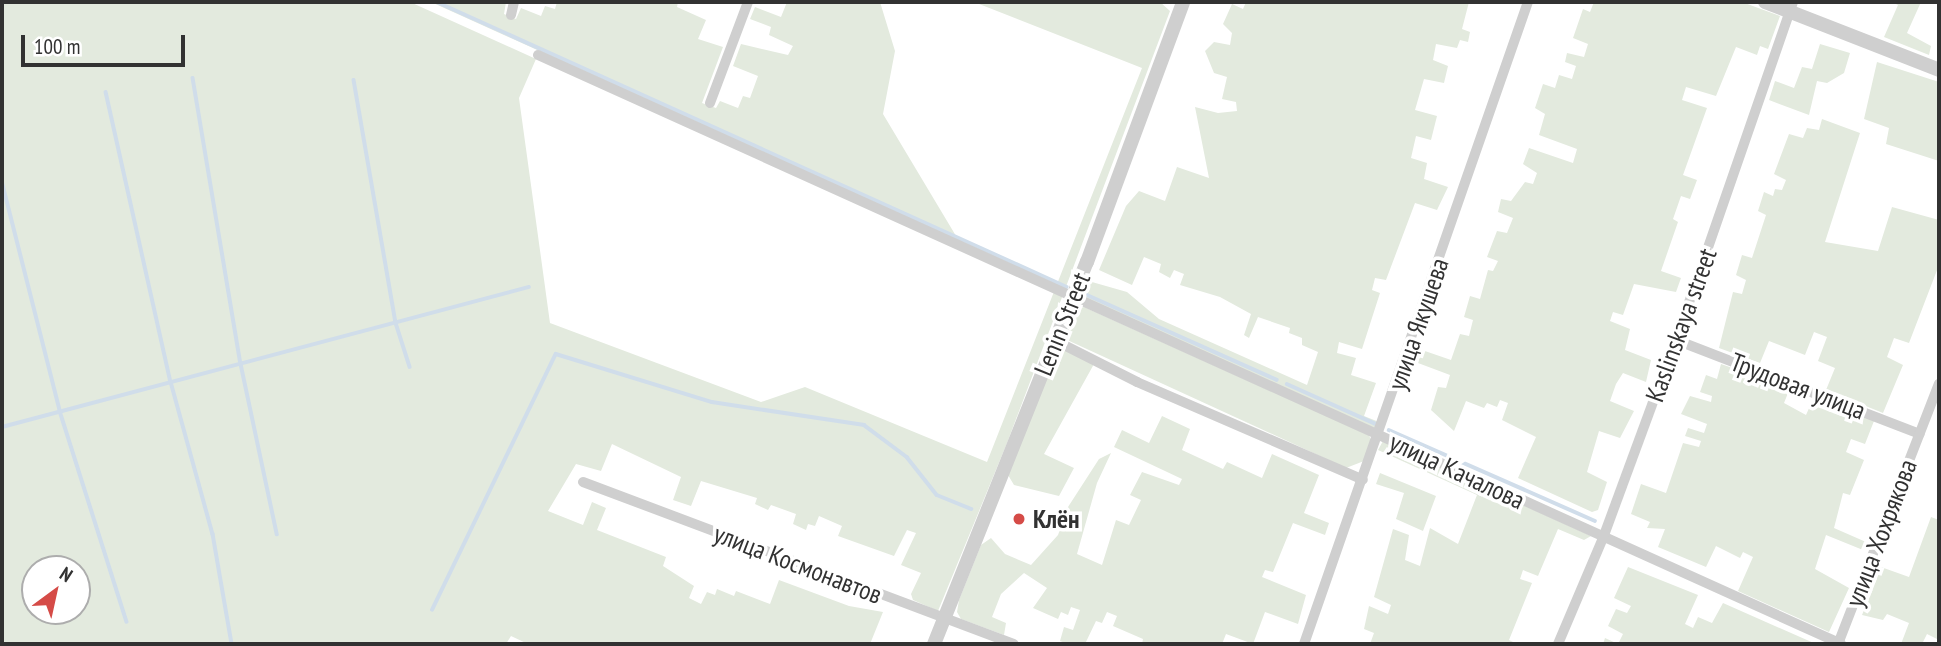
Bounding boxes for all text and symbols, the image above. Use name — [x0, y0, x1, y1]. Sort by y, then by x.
scale bar — [24, 21, 189, 65]
text: 100 m — [34, 33, 80, 60]
street label: Kaslinskaya street — [1639, 244, 1723, 406]
street label: улица Якушева — [1381, 254, 1455, 394]
street label: Lenin Street — [1027, 268, 1097, 380]
street label: Трудовая улица — [1726, 346, 1870, 426]
street label: улица Качалова — [1384, 426, 1530, 516]
street label: улица Хохрякова — [1839, 455, 1923, 611]
place label: Клён — [1033, 503, 1080, 535]
marker: Клён — [1011, 511, 1027, 527]
street label: улица Космонавтов — [710, 518, 886, 610]
north arrow — [21, 555, 91, 625]
text: N — [56, 561, 77, 587]

